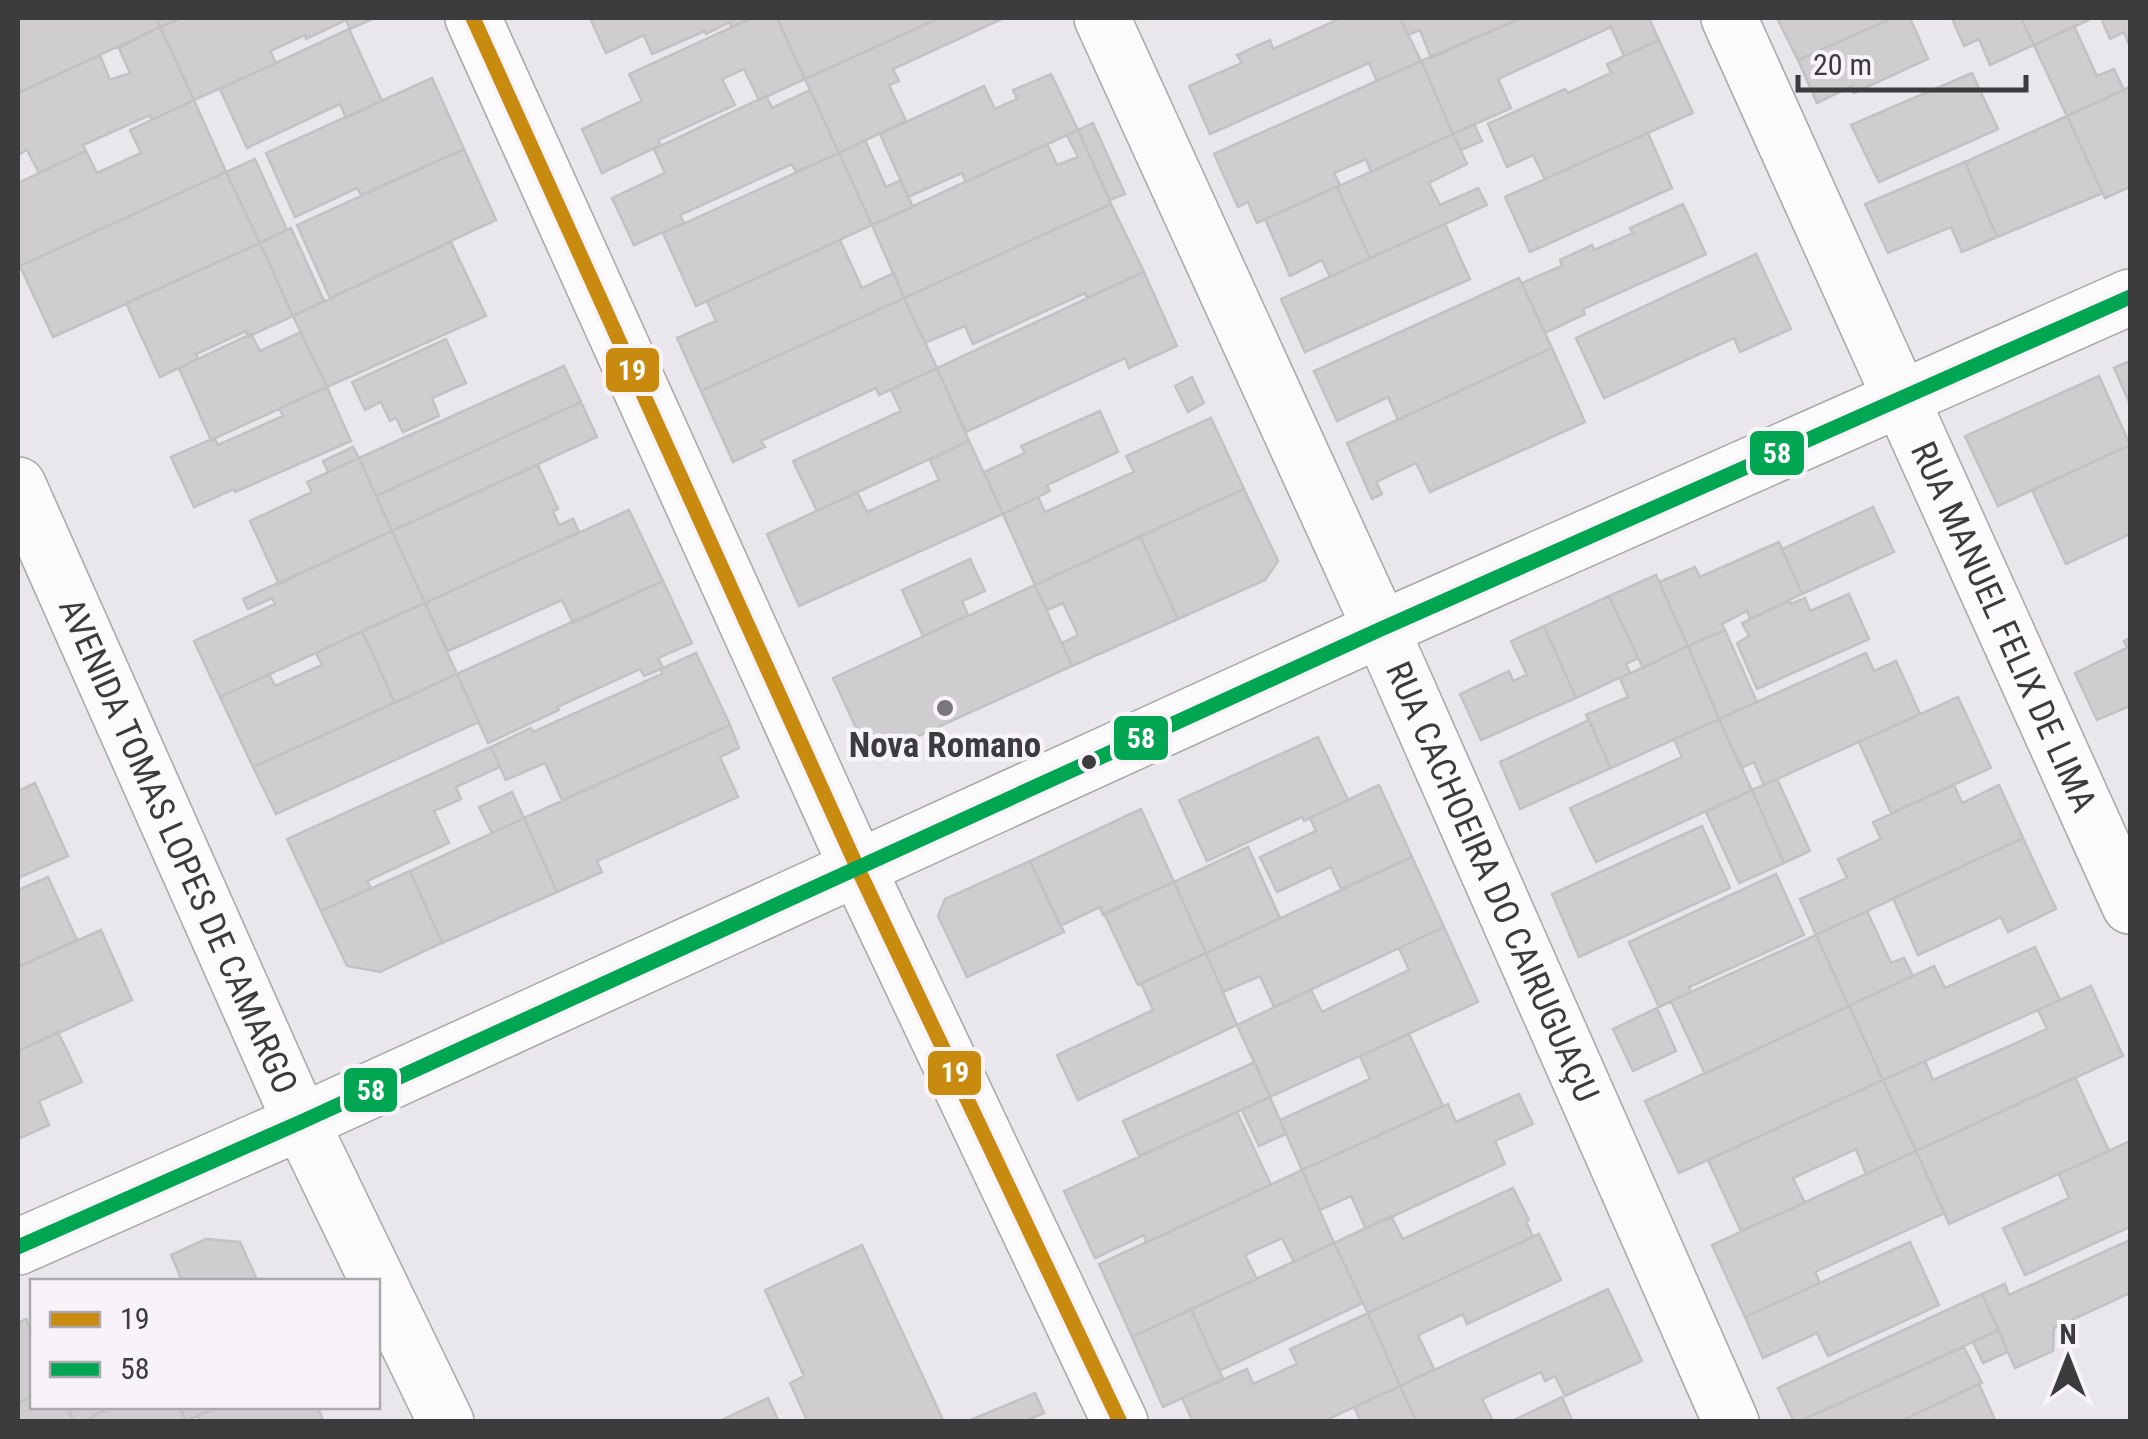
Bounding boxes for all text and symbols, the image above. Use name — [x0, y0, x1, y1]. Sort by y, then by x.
scale bar — [1798, 30, 2026, 92]
text: 20 m — [1813, 47, 1872, 82]
line badge: 19 — [604, 346, 661, 394]
text: 19 — [618, 354, 646, 387]
line badge: 58 — [1748, 429, 1806, 477]
street label: RUA MANUEL FELIX DE LIMA — [1903, 435, 2105, 818]
text: 58 — [1763, 437, 1791, 470]
street label: AVENIDA TOMAS LOPES DE CAMARGO — [51, 592, 306, 1100]
street label: RUA CACHOEIRA DO CAIRUGUAÇU — [1377, 655, 1608, 1108]
marker: Nova Romano — [934, 697, 956, 719]
line badge: 58 — [1112, 714, 1170, 762]
text: 58 — [1127, 722, 1155, 755]
place label: Nova Romano — [849, 725, 1041, 766]
unlabelled marker — [1079, 752, 1099, 772]
line badge: 19 — [926, 1049, 983, 1097]
text: 19 — [941, 1056, 969, 1089]
line badge: 58 — [342, 1066, 399, 1114]
text: 58 — [357, 1074, 385, 1107]
legend — [30, 1279, 380, 1409]
text: 19 — [120, 1301, 150, 1336]
north arrow — [2018, 1309, 2118, 1409]
text: N — [2059, 1318, 2077, 1351]
text: 58 — [120, 1351, 150, 1386]

